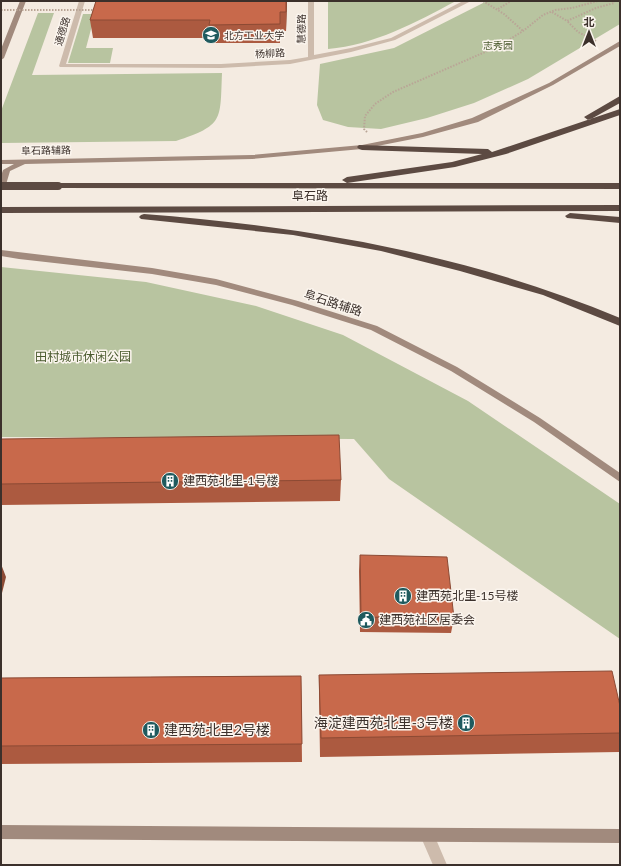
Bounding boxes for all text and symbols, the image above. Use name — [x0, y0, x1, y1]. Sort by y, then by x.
north arrow — [569, 12, 609, 52]
street label: 慧德路 — [295, 14, 307, 44]
street label: 通德路 — [52, 15, 72, 47]
text: 北 — [584, 15, 595, 28]
school or university icon: 北方工业大学 — [201, 25, 221, 45]
place label: 北方工业大学 — [224, 29, 284, 41]
park label: 志秀园 — [483, 39, 513, 51]
street label: 杨柳路 — [255, 46, 285, 60]
street label: 阜石路辅路 — [21, 144, 71, 156]
street label: 阜石路 — [292, 188, 328, 203]
street label: 阜石路辅路 — [302, 286, 364, 319]
park label: 田村城市休闲公园 — [35, 349, 131, 364]
building icon: 建西苑北里-1号楼 — [160, 471, 180, 491]
place label: 建西苑北里-1号楼 — [183, 473, 278, 488]
building icon: 建西苑北里-15号楼 — [393, 586, 413, 606]
place label: 建西苑北里-15号楼 — [416, 588, 518, 603]
public building icon: 建西苑社区居委会 — [356, 610, 376, 630]
place label: 建西苑社区居委会 — [379, 612, 475, 627]
building icon: 海淀建西苑北里-3号楼 — [456, 713, 476, 733]
place label: 海淀建西苑北里-3号楼 — [314, 714, 453, 731]
building icon: 建西苑北里2号楼 — [141, 720, 161, 740]
place label: 建西苑北里2号楼 — [164, 721, 270, 738]

